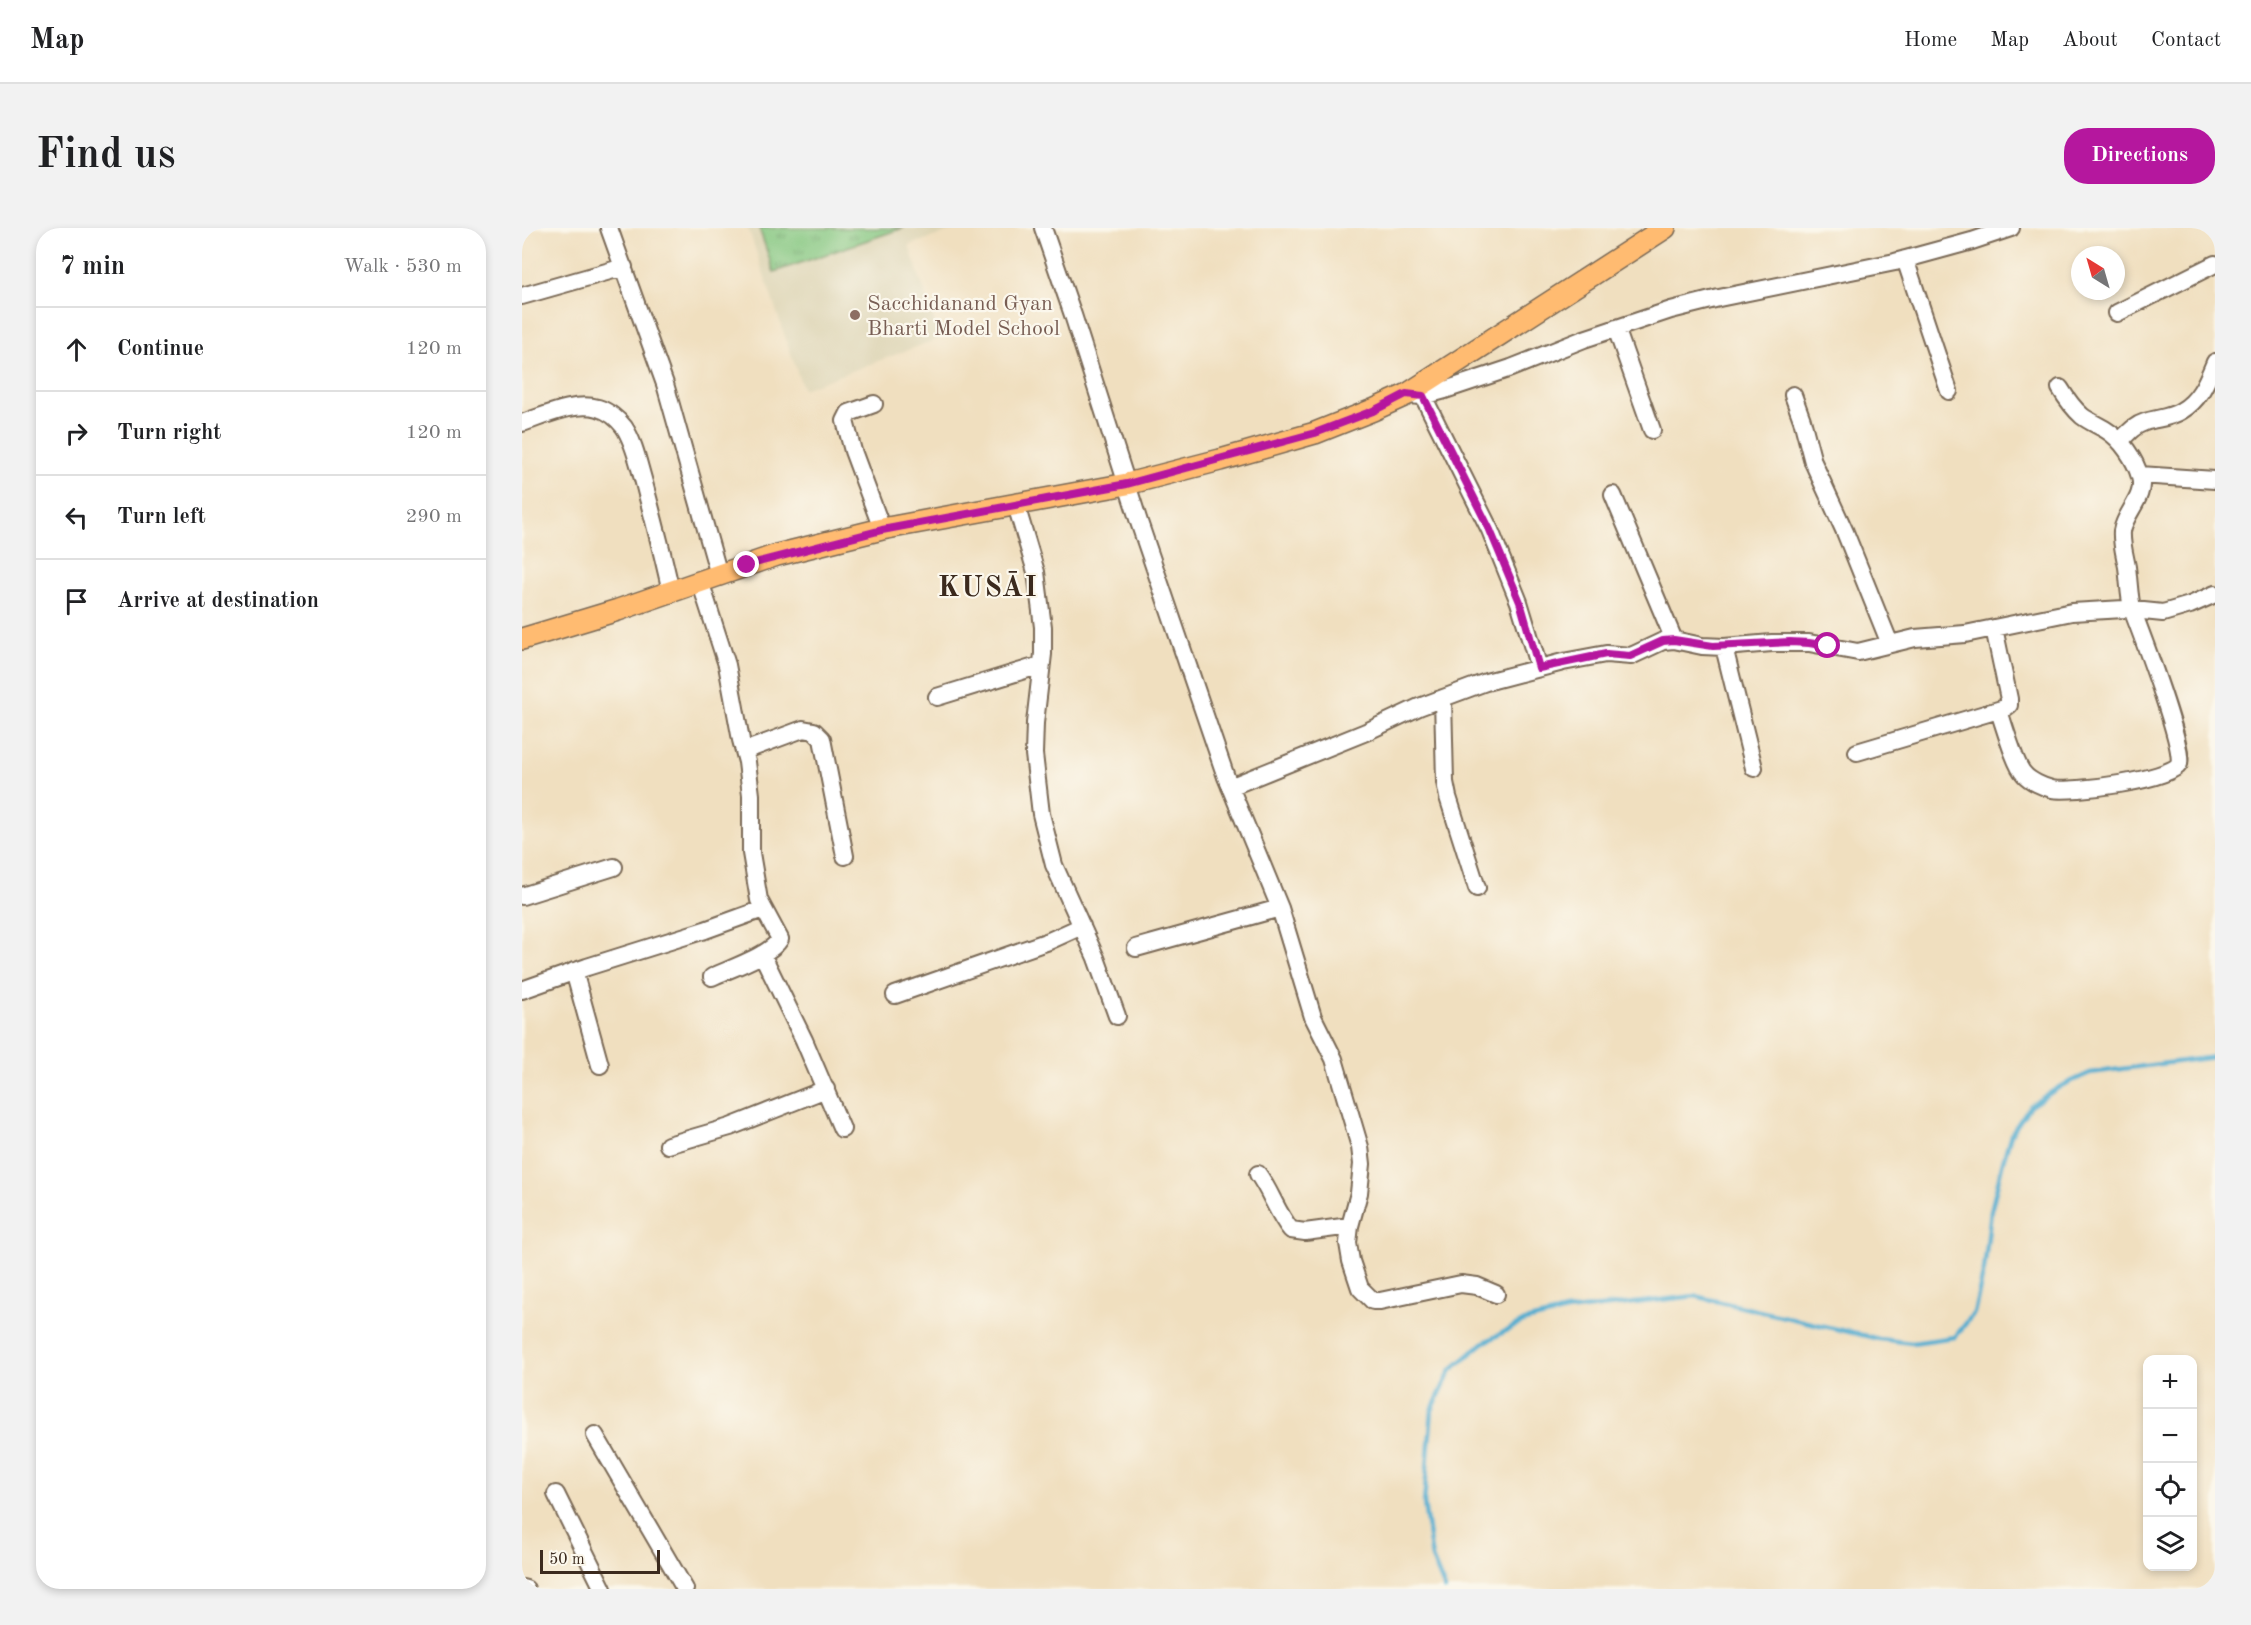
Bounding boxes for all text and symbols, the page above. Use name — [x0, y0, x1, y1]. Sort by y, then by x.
text: Map — [30, 27, 84, 55]
text: Home — [1904, 30, 1957, 51]
text: Map — [1990, 30, 2029, 51]
text: About — [2062, 30, 2118, 51]
text: Contact — [2151, 30, 2221, 51]
button: Directions — [2064, 128, 2215, 184]
text: Find us — [36, 135, 175, 177]
north arrow — [2071, 246, 2125, 300]
text: 7 min — [60, 254, 125, 280]
text: Walk · 530 m — [343, 257, 462, 277]
place label: Sacchidanand Gyan Bharti Model School — [867, 293, 1060, 340]
marker: Sacchidanand Gyan Bharti Model School — [848, 308, 862, 322]
icon: ahead — [60, 333, 93, 366]
text: Continue — [117, 338, 204, 360]
text: 120 m — [406, 339, 462, 359]
icon: right — [60, 417, 93, 450]
text: Turn right — [117, 422, 221, 444]
text: 120 m — [406, 423, 462, 443]
icon: left — [60, 501, 93, 534]
text: Turn left — [117, 506, 206, 528]
text: 290 m — [406, 507, 462, 527]
route end — [733, 551, 759, 577]
district label: KUSĀI — [938, 571, 1038, 603]
icon: arrive — [60, 585, 93, 618]
text: Arrive at destination — [117, 590, 319, 612]
route start — [1814, 632, 1840, 658]
map controls — [2143, 1355, 2197, 1571]
button: + — [2143, 1355, 2197, 1409]
button: − — [2143, 1409, 2197, 1463]
button: locate — [2143, 1463, 2197, 1517]
button: layers — [2143, 1517, 2197, 1571]
scale bar — [540, 1547, 660, 1574]
text: 50 m — [549, 1552, 585, 1568]

